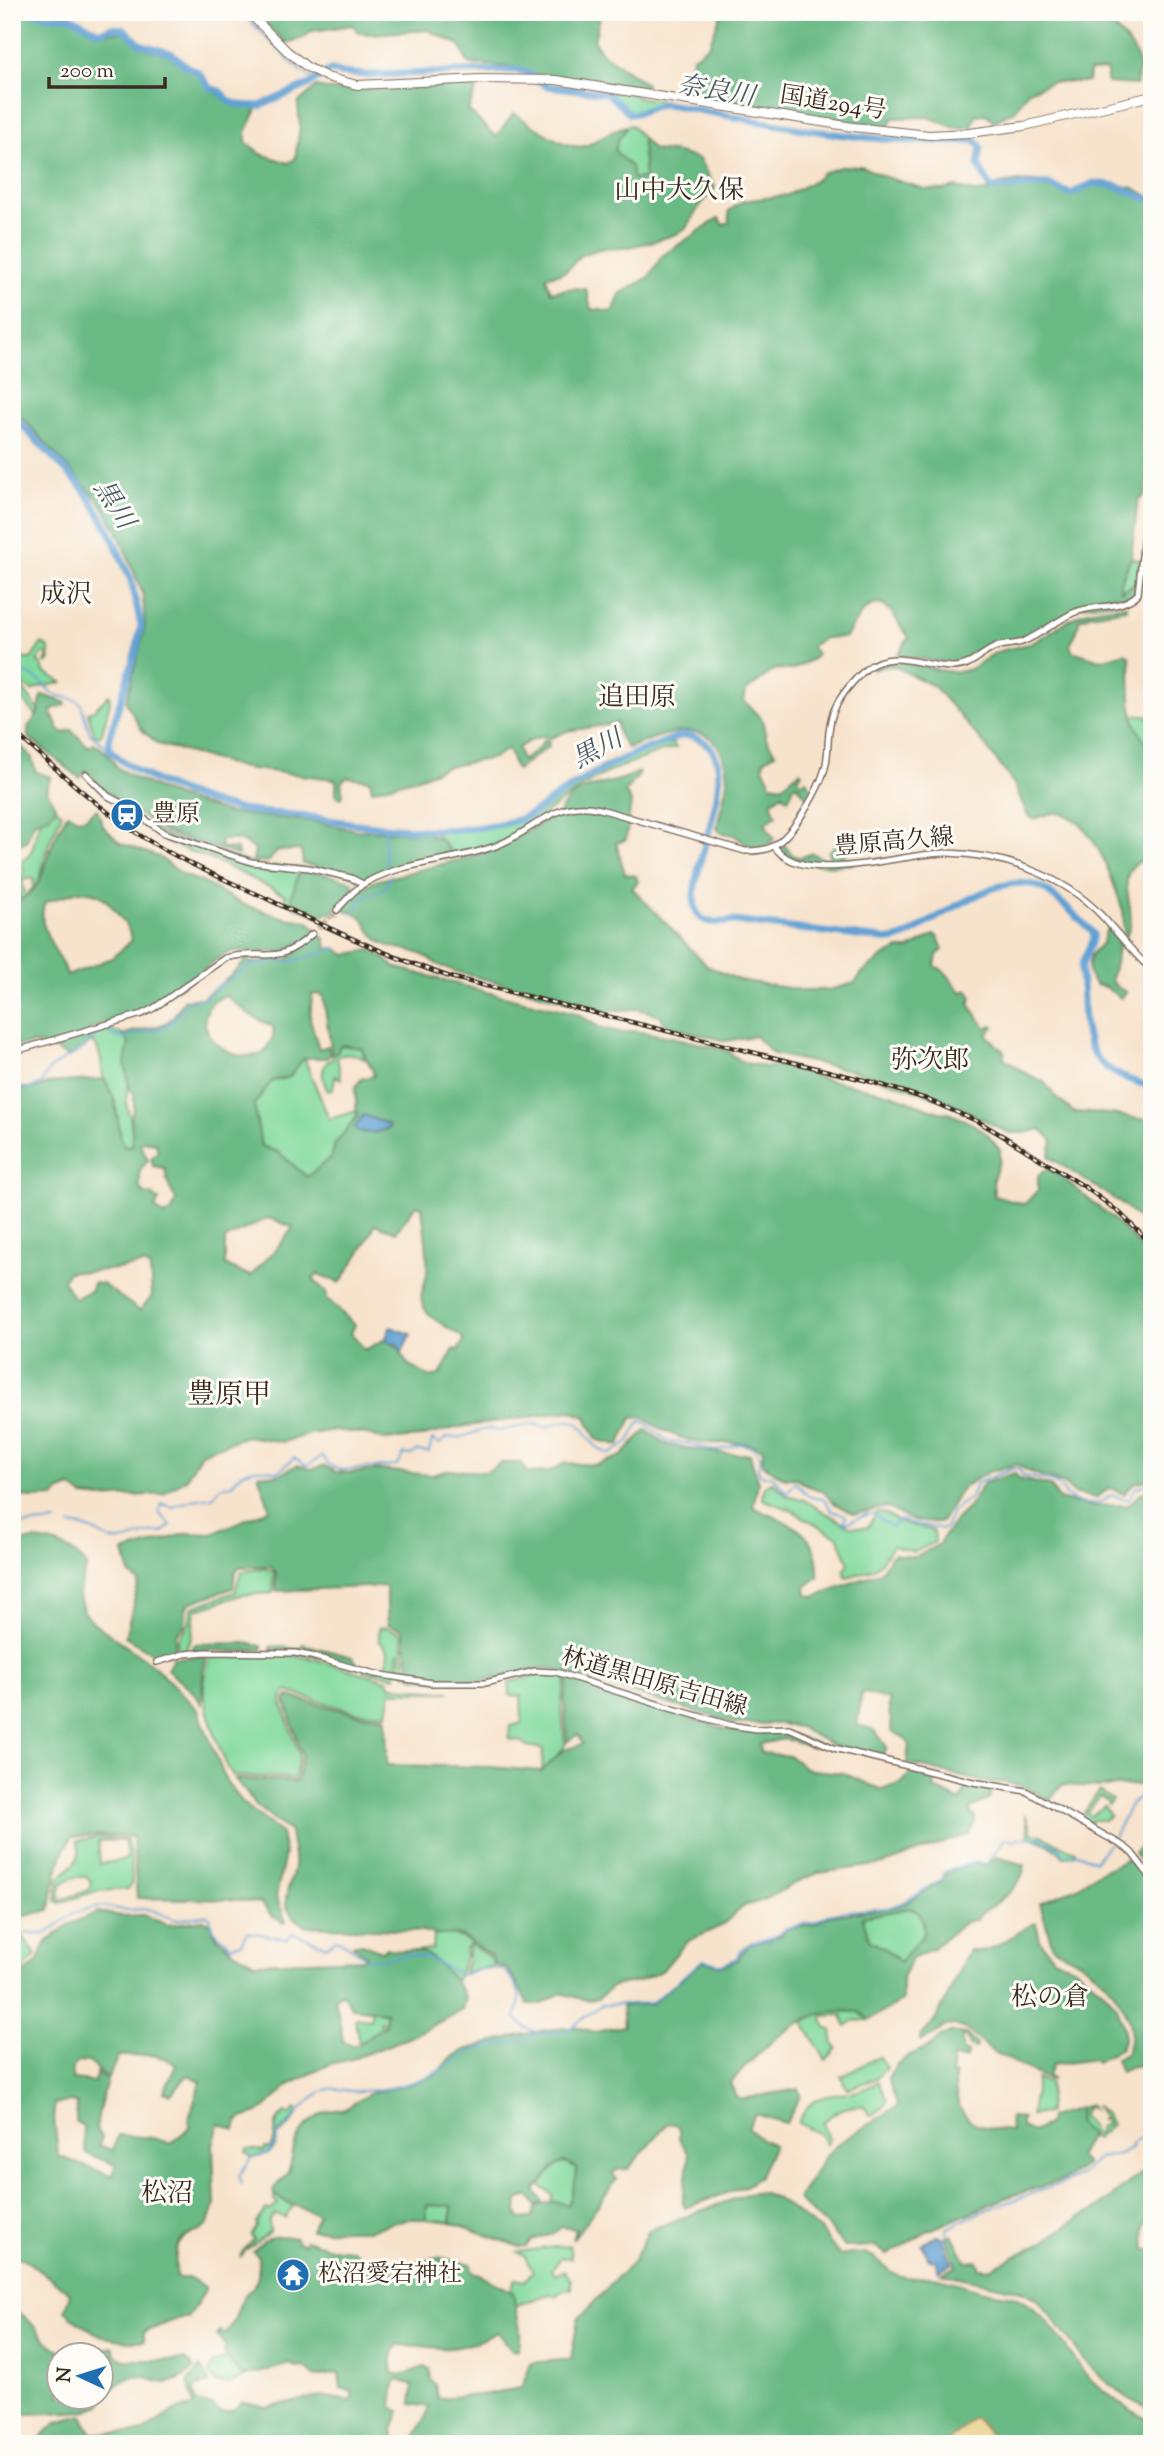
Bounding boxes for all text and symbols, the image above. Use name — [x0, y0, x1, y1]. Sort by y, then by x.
scale bar — [49, 46, 164, 90]
text: 200 m — [60, 57, 114, 87]
water label: 奈良川 — [675, 68, 760, 117]
street label: 国道294号 — [777, 79, 889, 129]
district label: 山中大久保 — [614, 173, 744, 210]
water label: 黒川 — [84, 473, 144, 539]
district label: 成沢 — [40, 577, 92, 614]
district label: 追田原 — [598, 680, 676, 717]
water label: 黒川 — [566, 720, 632, 779]
station icon: 豊原 — [108, 796, 146, 834]
place label: 豊原 — [152, 798, 200, 832]
street label: 豊原高久線 — [833, 821, 955, 865]
district label: 弥次郎 — [891, 1043, 969, 1080]
district label: 豊原甲 — [187, 1376, 271, 1416]
street label: 林道黒田原吉田線 — [557, 1640, 751, 1726]
district label: 松の倉 — [1011, 1980, 1089, 2017]
district label: 松沼 — [141, 2176, 193, 2213]
temple icon: 松沼愛宕神社 — [274, 2256, 312, 2294]
place label: 松沼愛宕神社 — [318, 2258, 462, 2292]
north arrow — [46, 2340, 116, 2410]
text: N — [52, 2366, 80, 2383]

